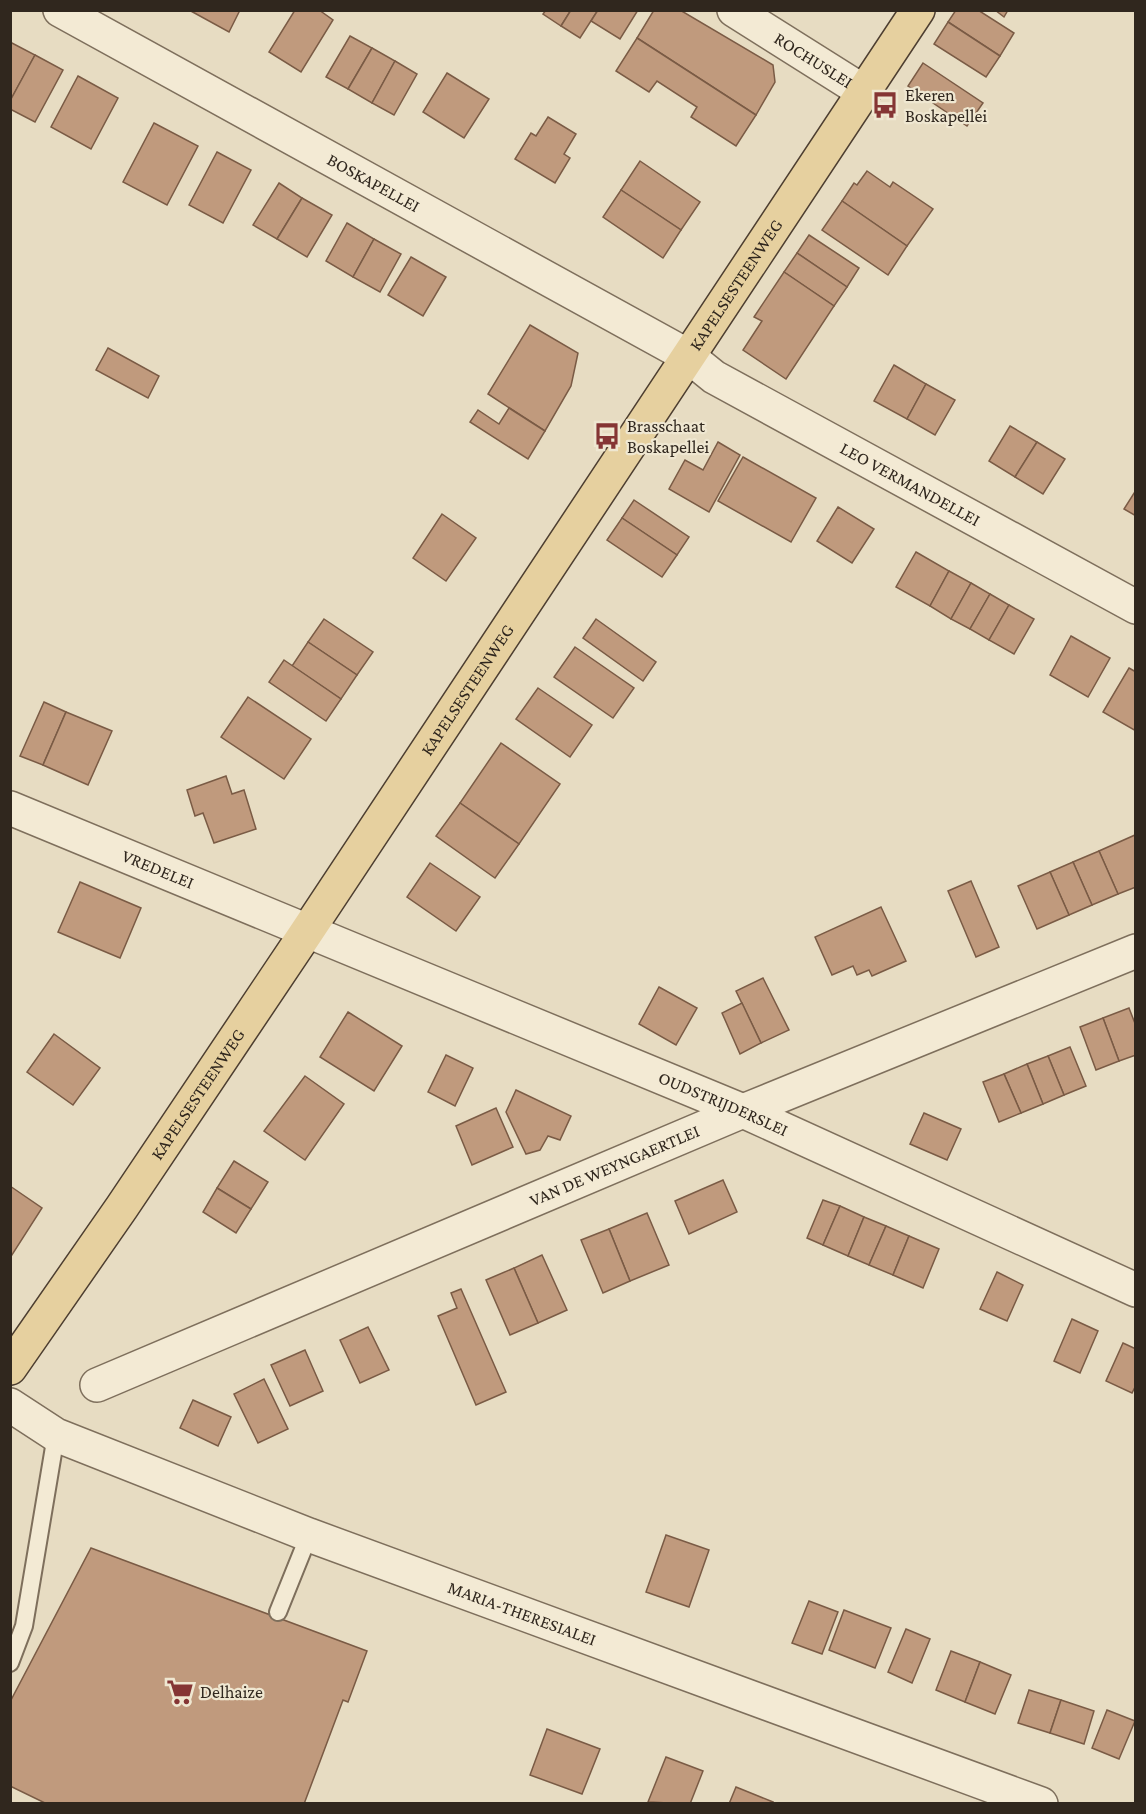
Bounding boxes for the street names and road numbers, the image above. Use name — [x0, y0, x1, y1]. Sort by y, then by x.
street label: ROCHUSLEI — [771, 28, 856, 92]
street label: BOSKAPELLEI — [324, 149, 423, 216]
street label: KAPELSESTEENWEG — [685, 215, 787, 354]
street label: LEO VERMANDELLEI — [837, 438, 984, 530]
street label: KAPELSESTEENWEG — [417, 620, 518, 759]
street label: VREDELEI — [119, 845, 197, 893]
street label: KAPELSESTEENWEG — [147, 1025, 249, 1163]
street label: OUDSTRIJDERSLEI — [655, 1067, 791, 1140]
street label: VAN DE WEYNGAERTLEI — [526, 1121, 702, 1210]
street label: MARIA-THERESIALEI — [445, 1577, 599, 1650]

